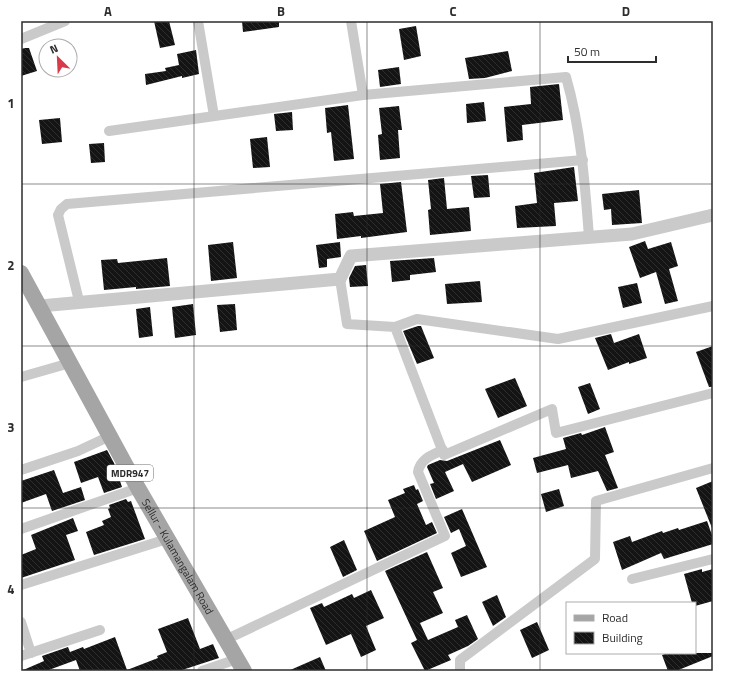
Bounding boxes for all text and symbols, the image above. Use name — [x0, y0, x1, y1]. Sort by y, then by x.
text: A — [104, 1, 112, 21]
text: B — [277, 1, 285, 21]
text: C — [449, 1, 457, 21]
text: D — [622, 1, 630, 21]
north arrow — [38, 38, 78, 78]
scale bar — [568, 38, 656, 64]
text: N — [47, 40, 61, 58]
text: 50 m — [574, 42, 600, 61]
text: 1 — [7, 93, 15, 113]
text: 2 — [7, 255, 15, 275]
text: 3 — [7, 417, 15, 437]
road number: MDR947 — [107, 465, 153, 481]
street label: Sellur - Kulamangalam Road — [138, 496, 218, 618]
text: 4 — [7, 579, 15, 599]
legend — [566, 602, 696, 654]
text: Road — [602, 608, 628, 627]
text: Building — [602, 628, 643, 647]

